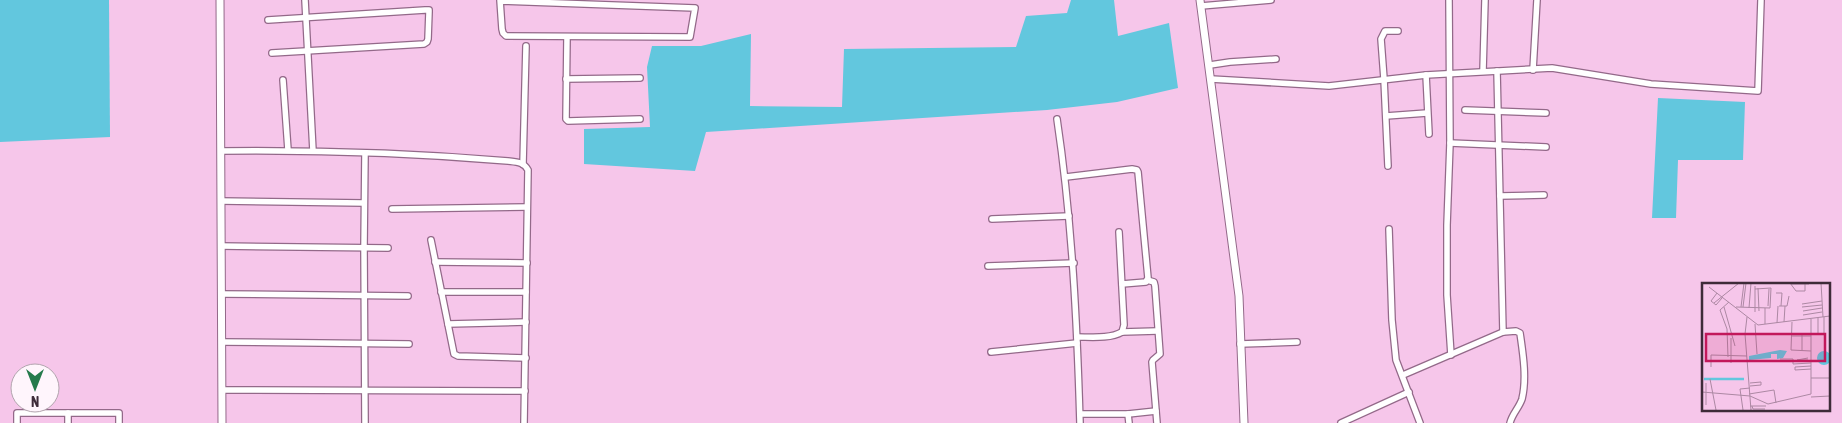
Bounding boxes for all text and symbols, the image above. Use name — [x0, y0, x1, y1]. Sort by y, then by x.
inset map — [1702, 283, 1830, 410]
north arrow — [10, 363, 60, 413]
text: N — [31, 393, 39, 409]

